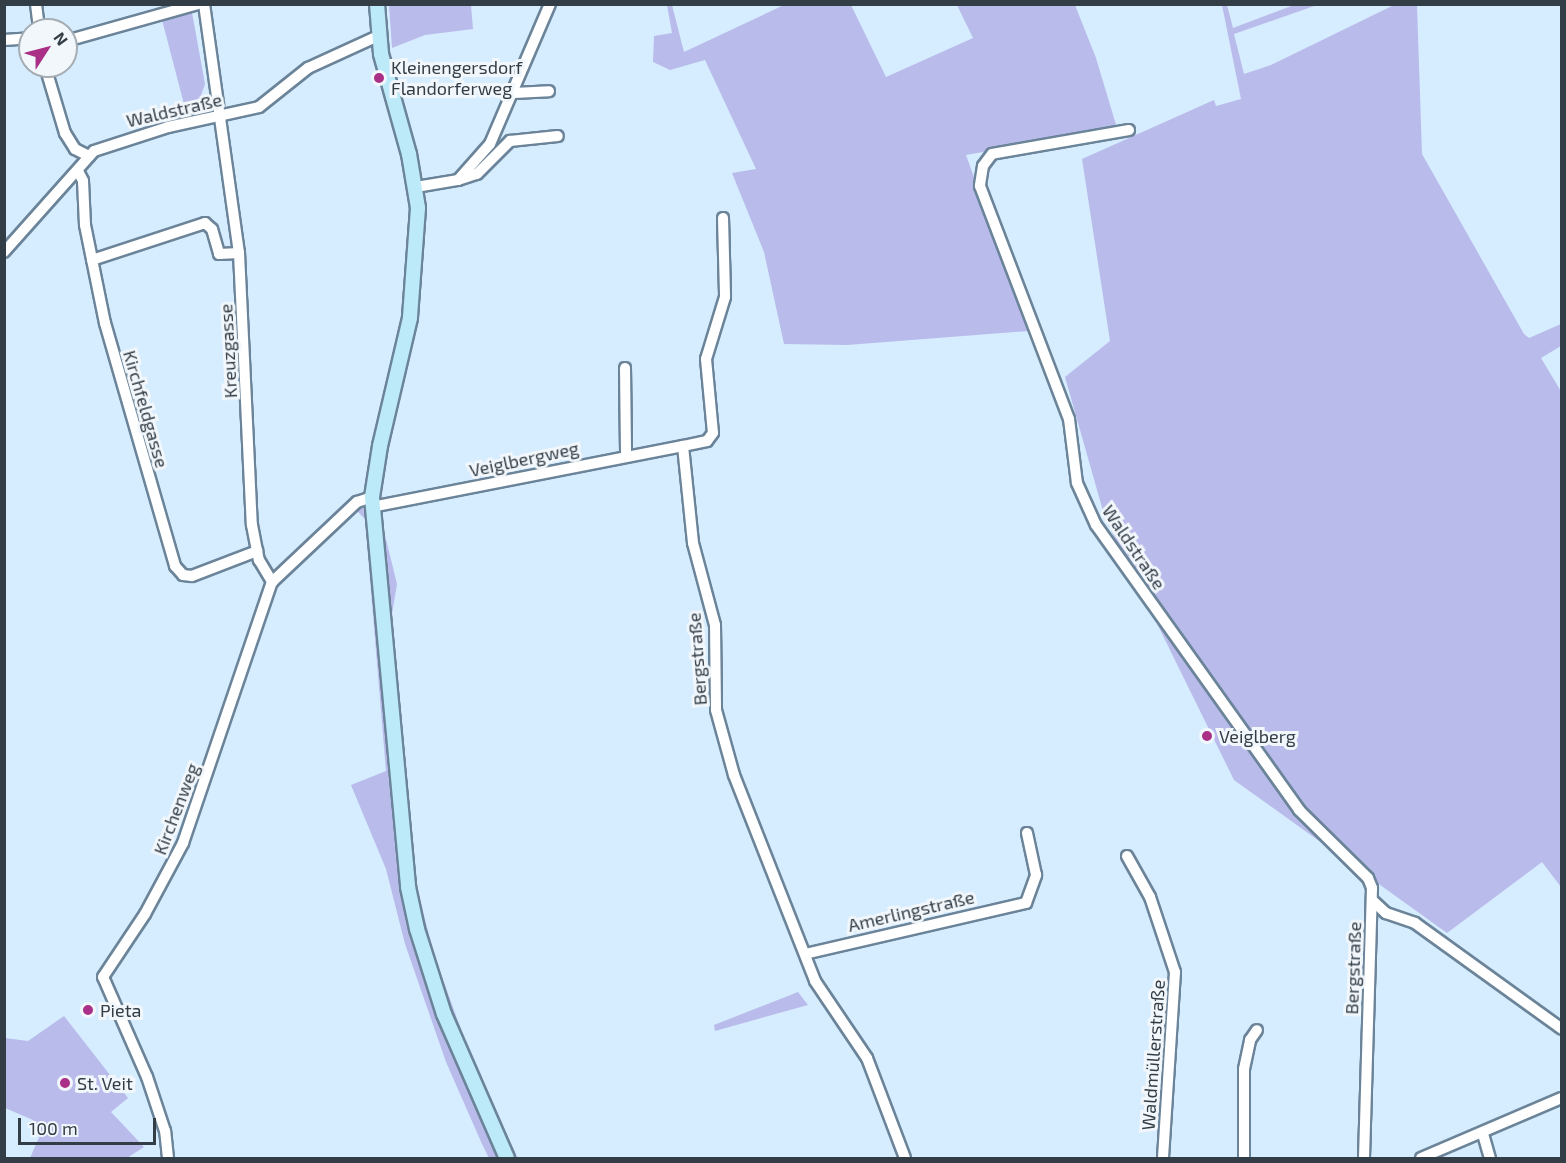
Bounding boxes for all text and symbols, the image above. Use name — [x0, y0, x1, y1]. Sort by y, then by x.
north arrow — [18, 18, 78, 78]
text: N — [50, 28, 72, 49]
place label: Kleinengersdorf Flandorferweg — [391, 57, 522, 100]
marker: Kleinengersdorf Flandorferweg — [372, 71, 386, 85]
street label: Waldstraße — [124, 89, 224, 131]
street label: Kreuzgasse — [215, 303, 241, 399]
street label: Kirchfeldgasse — [119, 348, 173, 470]
street label: Veiglbergweg — [467, 437, 581, 481]
street label: Waldstraße — [1098, 501, 1170, 593]
street label: Bergstraße — [683, 612, 711, 706]
place label: Veiglberg — [1219, 725, 1296, 747]
marker: Veiglberg — [1200, 729, 1214, 743]
street label: Kirchenweg — [149, 760, 203, 858]
street label: Amerlingstraße — [846, 886, 976, 936]
street label: Bergstraße — [1341, 921, 1365, 1015]
street label: Waldmüllerstraße — [1137, 979, 1169, 1131]
place label: Pieta — [100, 999, 141, 1021]
marker: Pieta — [81, 1003, 95, 1017]
place label: St. Veit — [77, 1072, 133, 1094]
marker: St. Veit — [58, 1076, 72, 1090]
scale bar — [21, 1106, 159, 1144]
text: 100 m — [29, 1117, 78, 1139]

